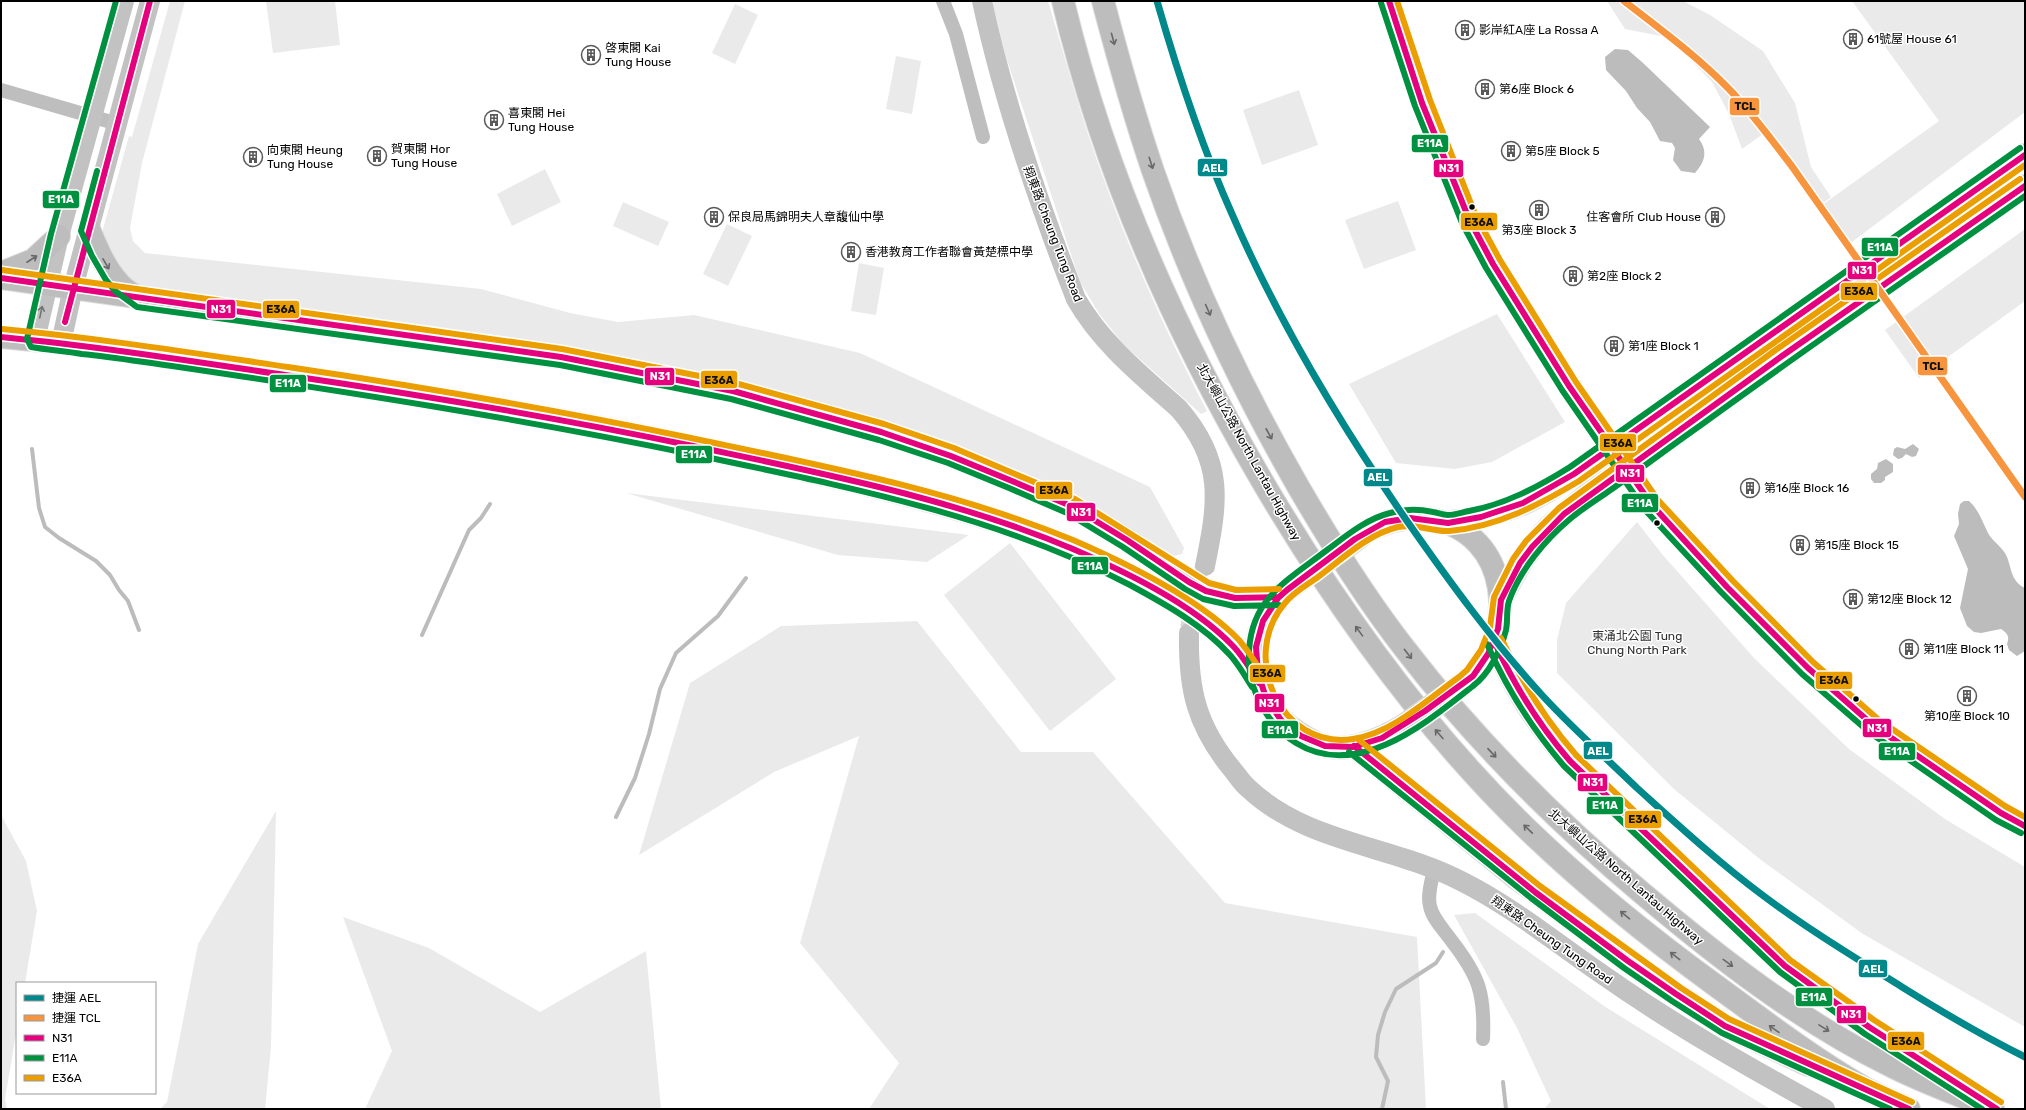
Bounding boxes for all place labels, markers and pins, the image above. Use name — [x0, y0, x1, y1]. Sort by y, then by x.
building icon: 影岸紅A座 La Rossa A — [1454, 19, 1476, 41]
place label: 影岸紅A座 La Rossa A — [1479, 23, 1599, 37]
building icon: 61號屋 House 61 — [1842, 28, 1864, 50]
place label: 61號屋 House 61 — [1867, 32, 1957, 46]
place label: 啓東閣 Kai Tung House — [605, 41, 671, 69]
building icon: 啓東閣 Kai Tung House — [580, 44, 602, 66]
building icon: 第6座 Block 6 — [1474, 78, 1496, 100]
place label: 第6座 Block 6 — [1499, 82, 1574, 96]
place label: 喜東閣 Hei Tung House — [508, 106, 574, 134]
building icon: 喜東閣 Hei Tung House — [483, 109, 505, 131]
building icon: 第5座 Block 5 — [1500, 140, 1522, 162]
place label: 賀東閣 Hor Tung House — [391, 142, 457, 170]
place label: 向東閣 Heung Tung House — [267, 143, 343, 171]
place label: 第5座 Block 5 — [1525, 144, 1600, 158]
building icon: 賀東閣 Hor Tung House — [366, 145, 388, 167]
building icon: 向東閣 Heung Tung House — [242, 146, 264, 168]
building icon: 第3座 Block 3 — [1528, 199, 1550, 221]
unlabelled marker — [1467, 202, 1477, 212]
building icon: 保良局馬錦明夫人章馥仙中學 — [703, 206, 725, 228]
building icon: 住客會所 Club House — [1704, 206, 1726, 228]
place label: 保良局馬錦明夫人章馥仙中學 — [728, 210, 884, 224]
place label: 住客會所 Club House — [1586, 210, 1701, 224]
place label: 第3座 Block 3 — [1502, 223, 1576, 237]
building icon: 香港教育工作者聯會黃楚標中學 — [840, 241, 862, 263]
place label: 香港教育工作者聯會黃楚標中學 — [865, 245, 1033, 259]
building icon: 第2座 Block 2 — [1562, 265, 1584, 287]
place label: 第2座 Block 2 — [1587, 269, 1662, 283]
building icon: 第1座 Block 1 — [1603, 335, 1625, 357]
place label: 第1座 Block 1 — [1628, 339, 1699, 353]
building icon: 第16座 Block 16 — [1739, 477, 1761, 499]
place label: 第16座 Block 16 — [1764, 481, 1849, 495]
unlabelled marker — [1652, 518, 1662, 528]
building icon: 第15座 Block 15 — [1789, 534, 1811, 556]
place label: 第15座 Block 15 — [1814, 538, 1899, 552]
building icon: 第12座 Block 12 — [1842, 588, 1864, 610]
place label: 第12座 Block 12 — [1867, 592, 1952, 606]
building icon: 第11座 Block 11 — [1898, 638, 1920, 660]
place label: 第11座 Block 11 — [1923, 642, 2004, 656]
building icon: 第10座 Block 10 — [1956, 685, 1978, 707]
unlabelled marker — [1851, 694, 1861, 704]
place label: 第10座 Block 10 — [1924, 709, 2010, 723]

